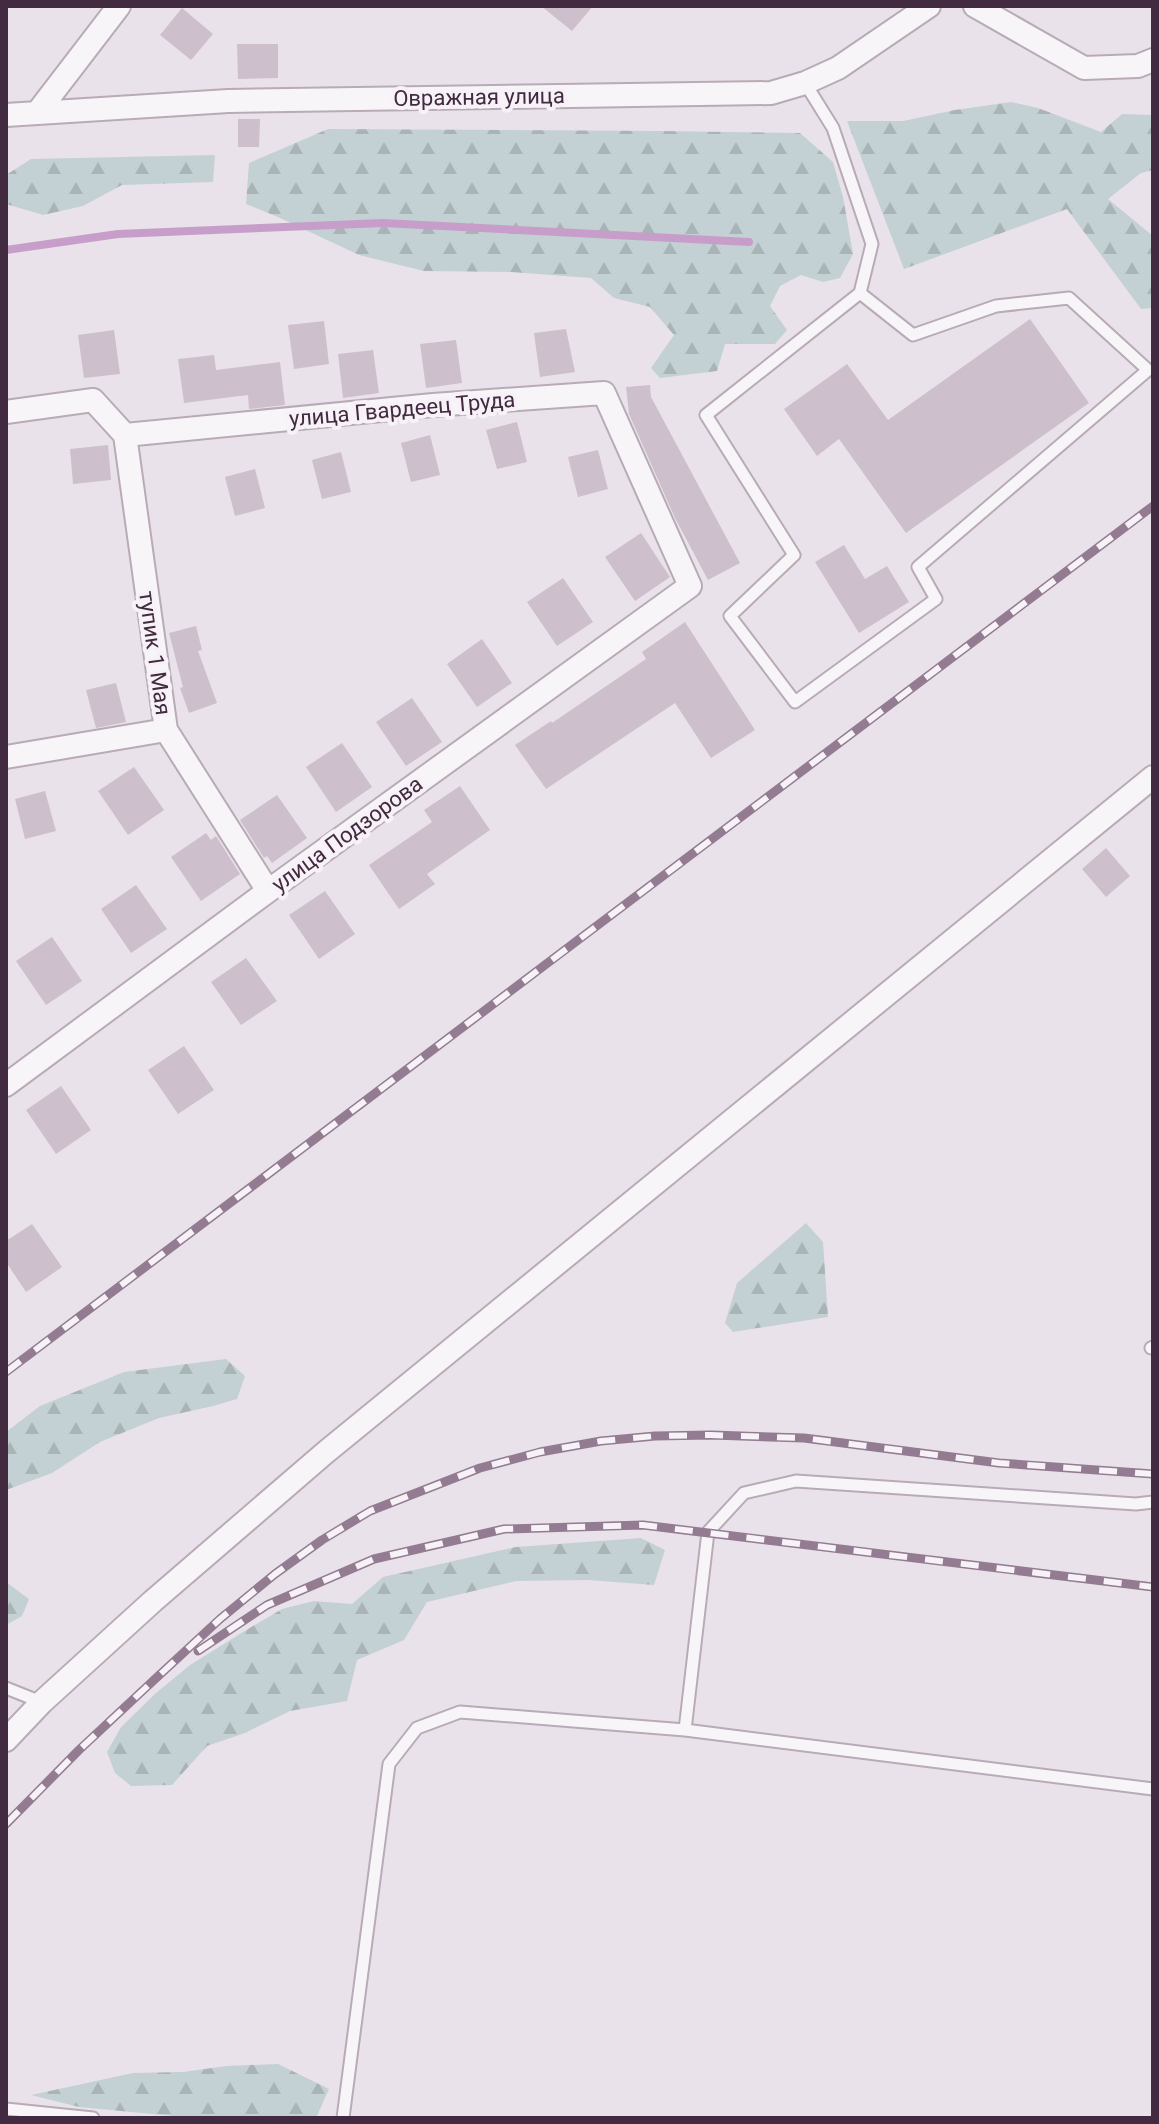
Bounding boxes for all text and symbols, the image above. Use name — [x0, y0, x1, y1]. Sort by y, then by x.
street label: Овражная улица — [393, 83, 565, 111]
street label: улица Гвардеец Труда — [288, 387, 516, 431]
street label: тупик 1 Мая — [134, 589, 176, 717]
street label: улица Подзорова — [267, 771, 427, 897]

